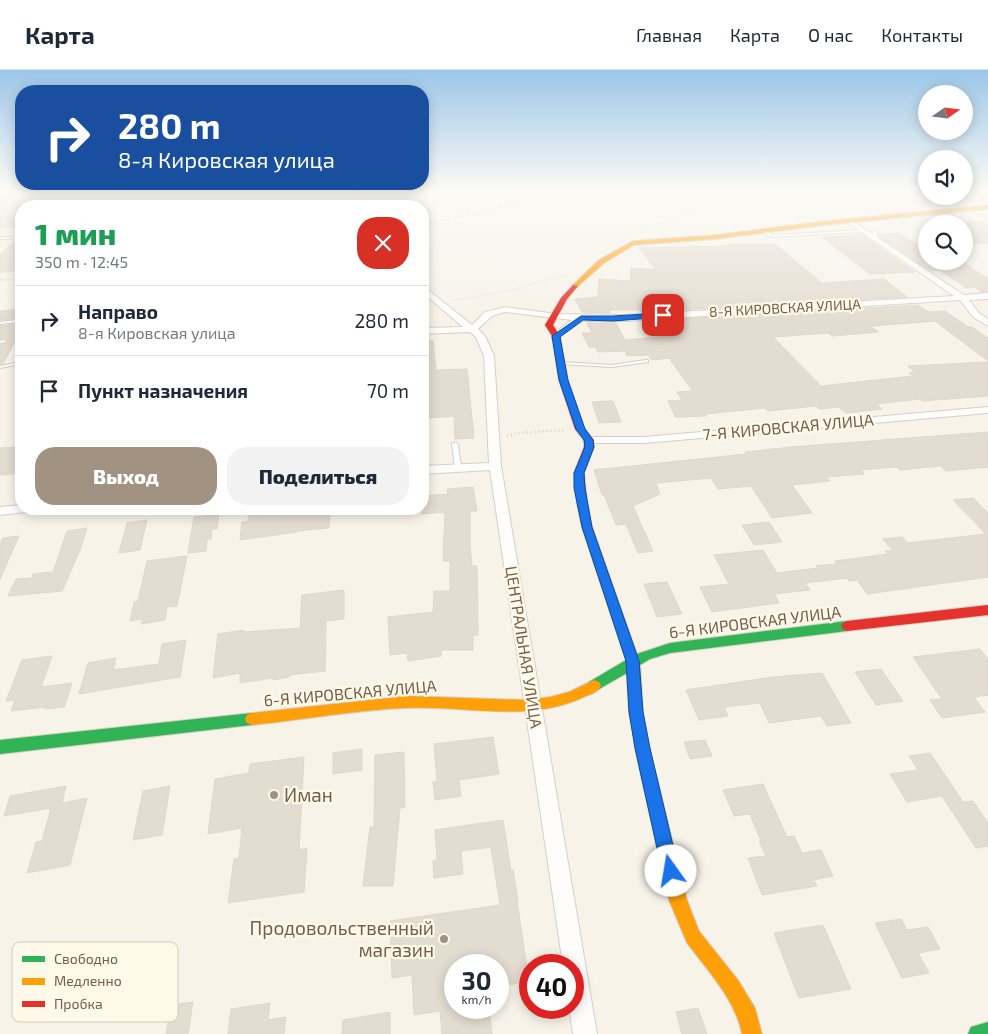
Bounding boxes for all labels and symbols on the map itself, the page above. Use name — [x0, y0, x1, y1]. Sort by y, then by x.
north arrow — [918, 85, 972, 140]
pin — [642, 294, 684, 336]
street label: 8-Я КИРОВСКАЯ УЛИЦА — [709, 295, 862, 320]
street label: 7-Я КИРОВСКАЯ УЛИЦА — [701, 410, 874, 443]
street label: ЦЕНТРАЛЬНАЯ УЛИЦА — [502, 564, 547, 729]
street label: 6-Я КИРОВСКАЯ УЛИЦА — [668, 602, 842, 641]
street label: 6-Я КИРОВСКАЯ УЛИЦА — [263, 675, 437, 710]
place label: Иман — [284, 783, 333, 806]
marker: Иман — [268, 789, 280, 801]
position arrow — [644, 844, 696, 896]
place label: Продовольственный магазин — [250, 916, 434, 961]
marker: Продовольственный магазин — [438, 933, 450, 945]
legend — [12, 942, 178, 1022]
text: Свободно — [54, 950, 118, 967]
speed limit sign: 40 — [519, 954, 584, 1019]
text: Медленно — [54, 972, 122, 989]
text: Пробка — [54, 995, 103, 1012]

